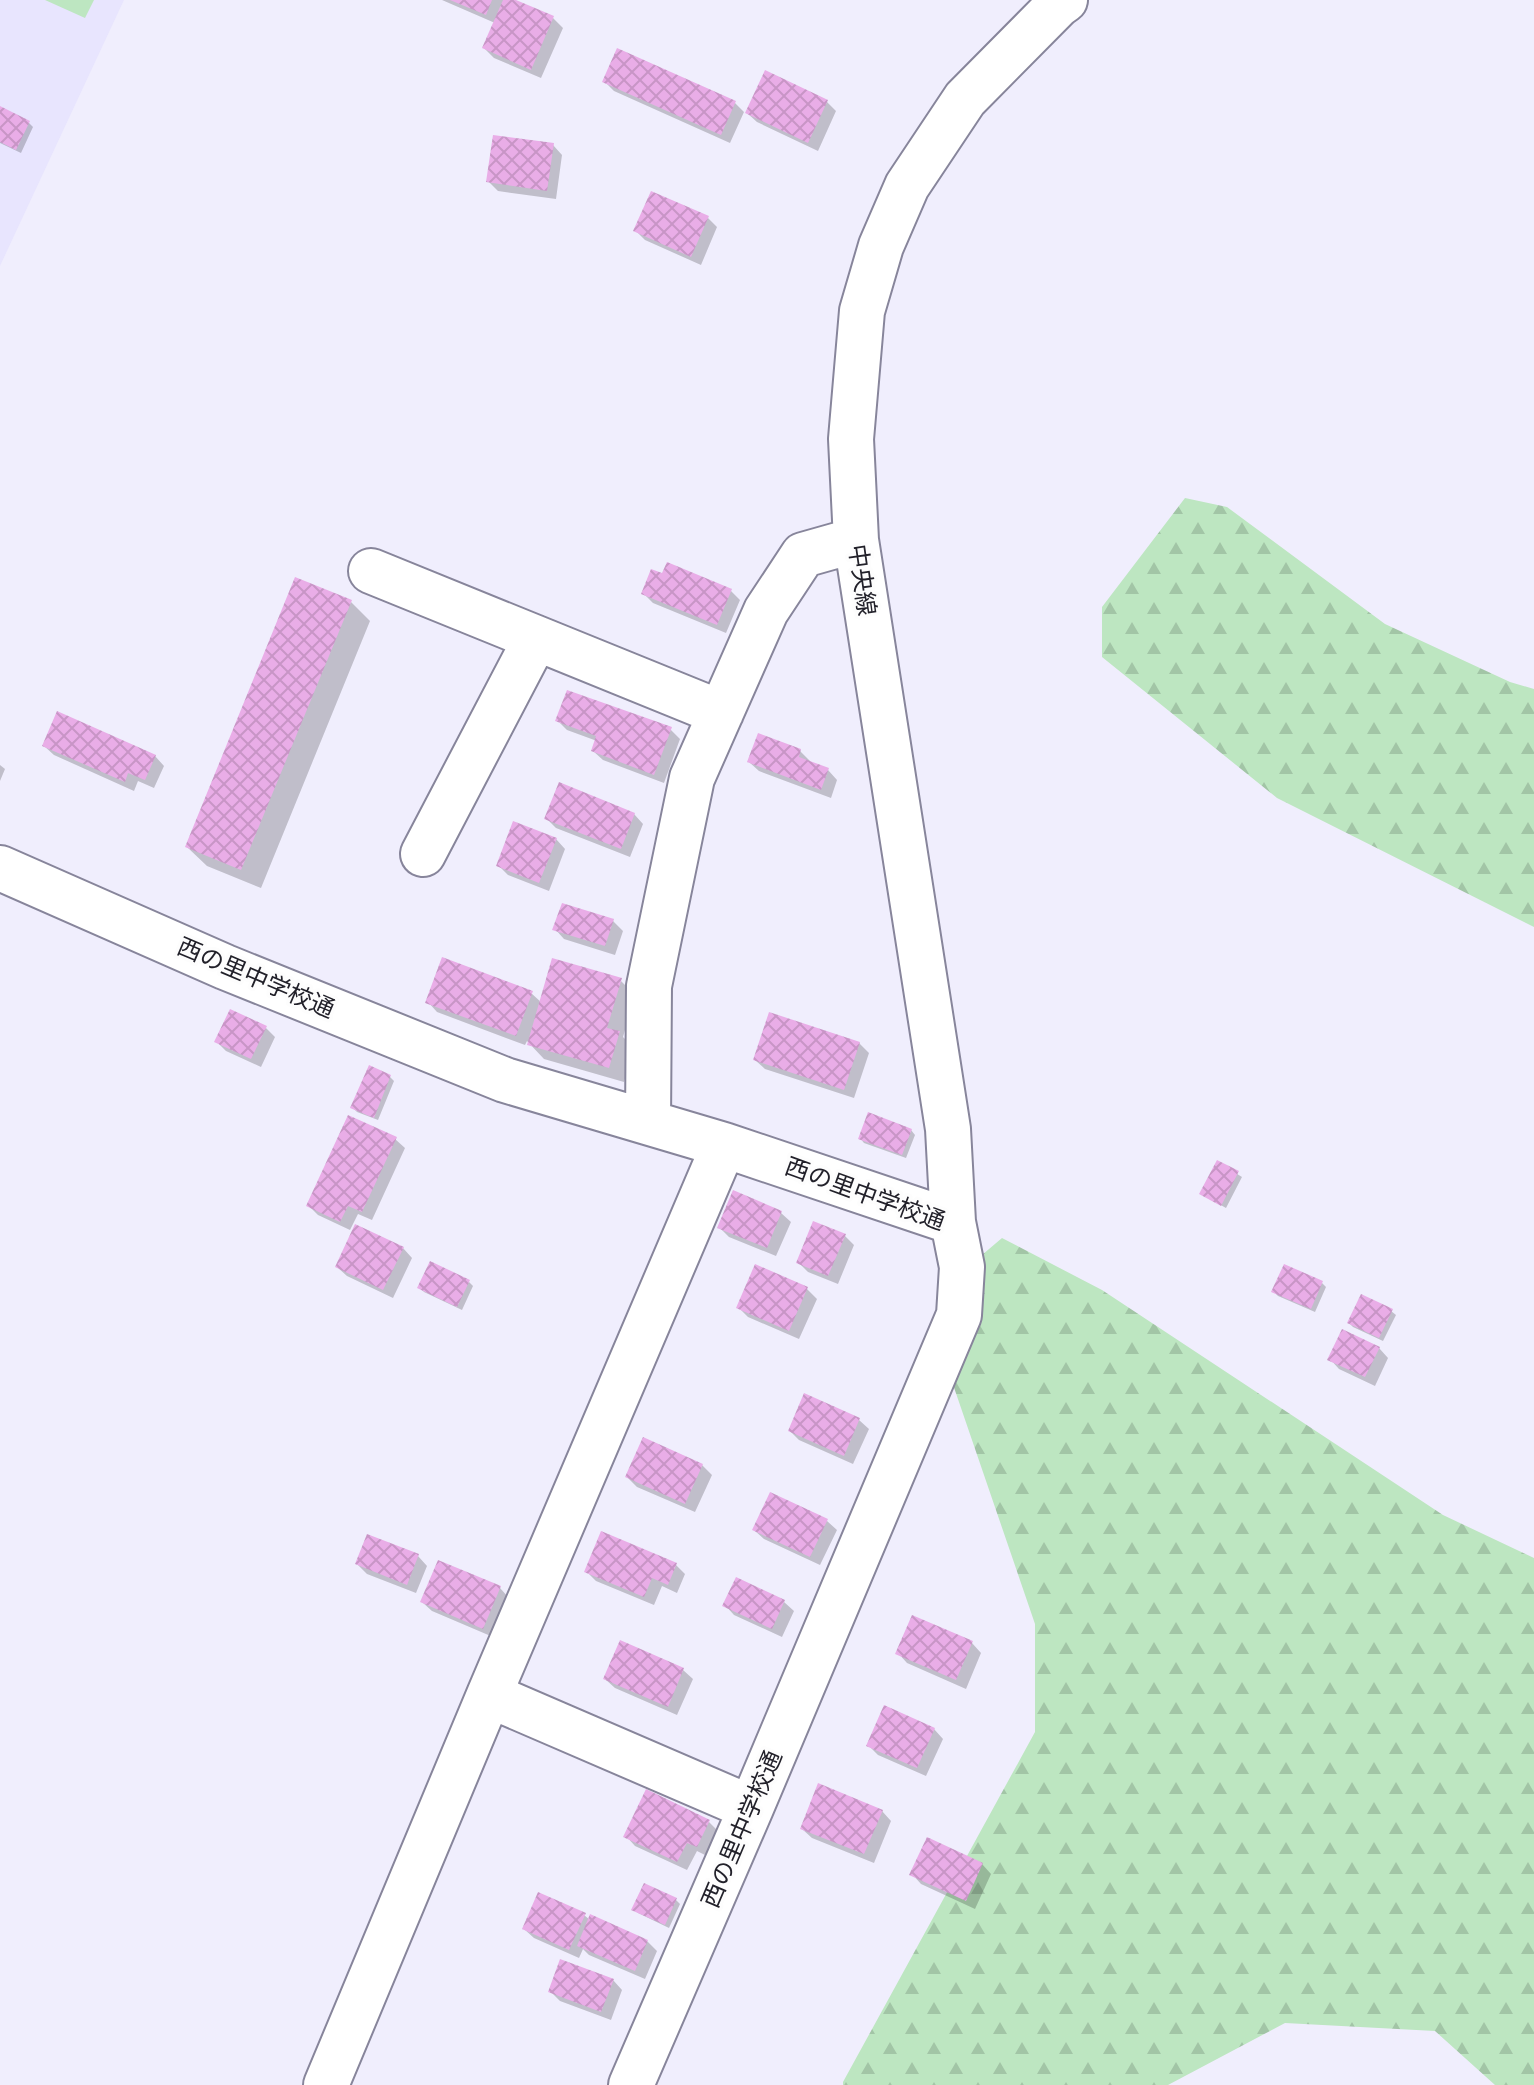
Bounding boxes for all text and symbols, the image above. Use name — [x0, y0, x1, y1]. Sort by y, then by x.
street label: 中央線 — [843, 542, 881, 618]
street label: 西の里中学校通 — [173, 932, 339, 1024]
street label: 西の里中学校通 — [781, 1152, 949, 1236]
street label: 西の里中学校通 — [696, 1746, 788, 1912]

